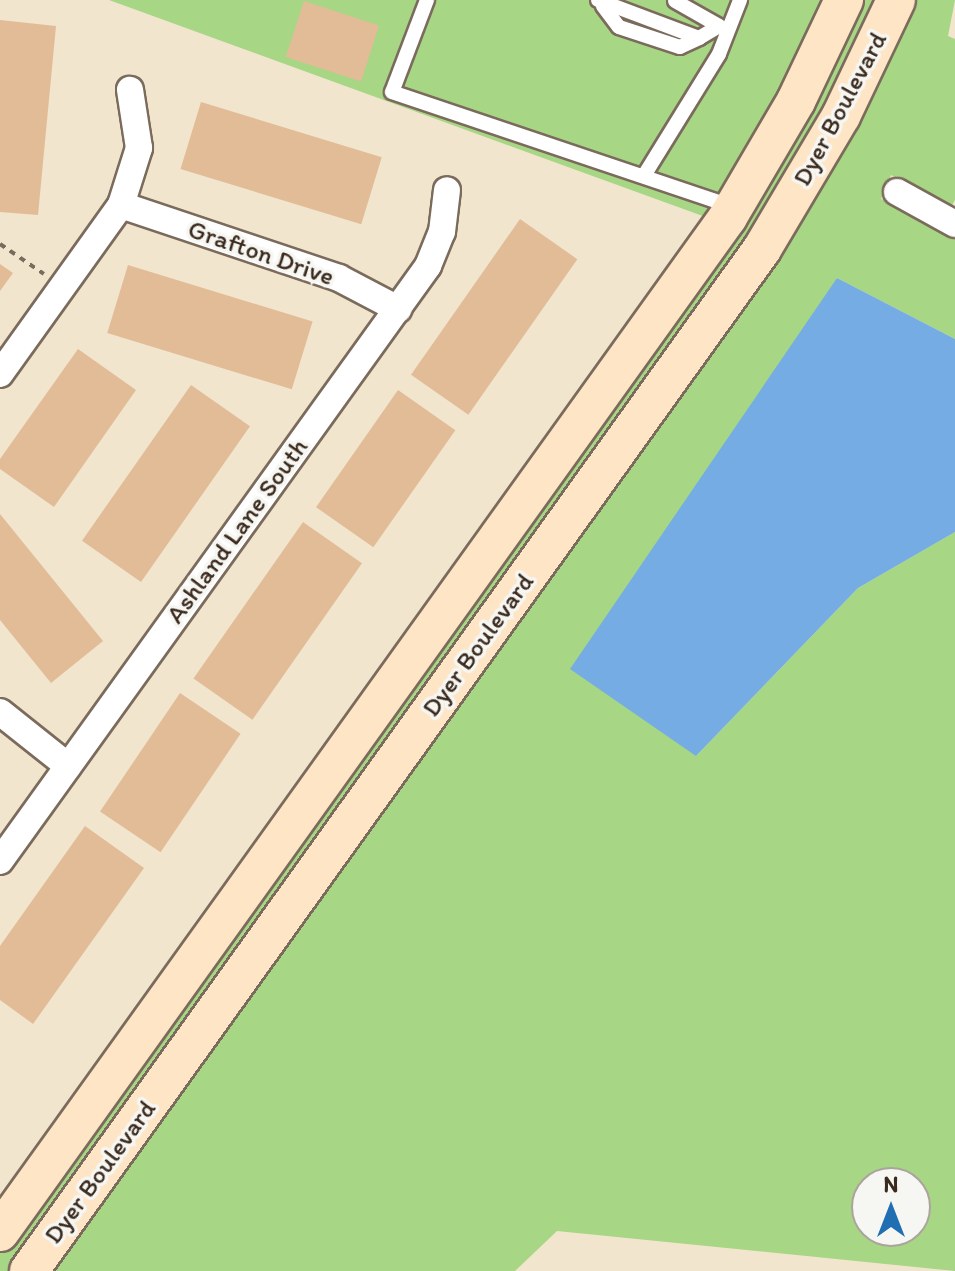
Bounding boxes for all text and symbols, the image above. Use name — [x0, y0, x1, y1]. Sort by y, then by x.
street label: Dyer Boulevard — [786, 26, 894, 192]
street label: Grafton Drive — [184, 213, 338, 293]
street label: Ashland Lane South — [159, 432, 315, 630]
street label: Dyer Boulevard — [415, 566, 541, 724]
street label: Dyer Boulevard — [37, 1093, 163, 1251]
north arrow — [851, 1167, 931, 1247]
text: N — [884, 1171, 898, 1198]

